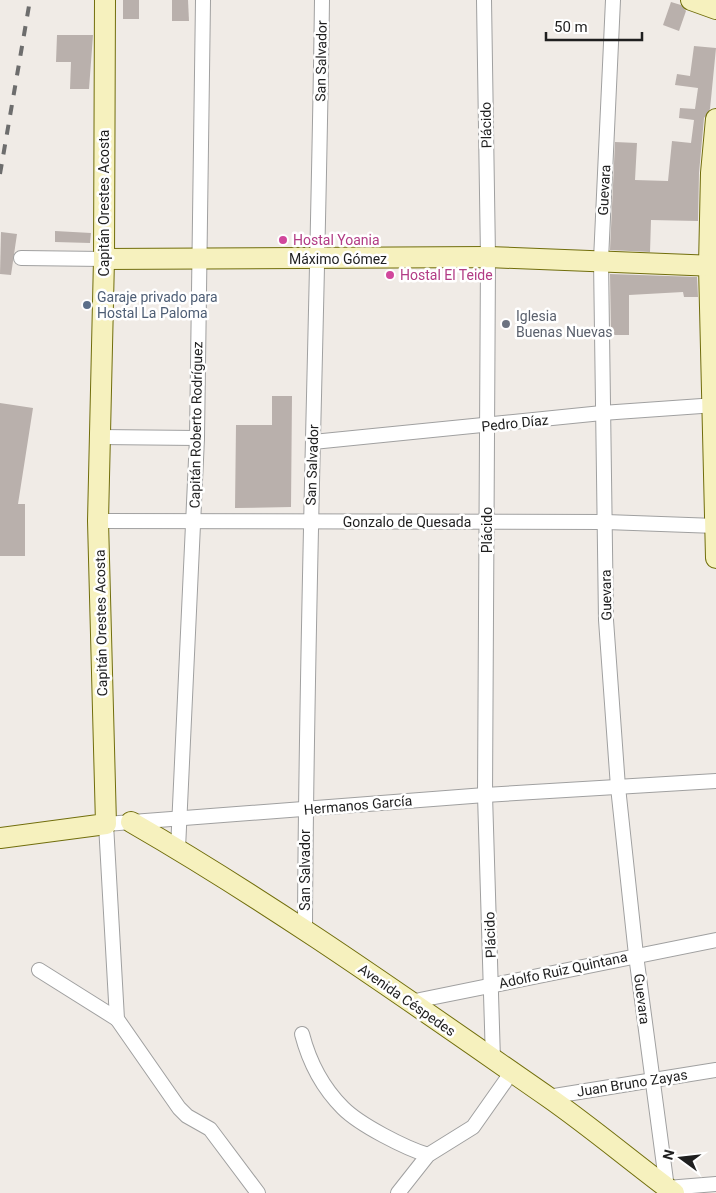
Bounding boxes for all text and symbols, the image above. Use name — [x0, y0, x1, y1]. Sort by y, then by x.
scale bar — [546, 10, 642, 42]
text: 50 m — [554, 18, 588, 36]
street label: San Salvador — [312, 20, 330, 102]
street label: Plácido — [478, 102, 494, 148]
street label: Capitán Orestes Acosta — [96, 130, 112, 276]
street label: Guevara — [595, 164, 613, 216]
place label: Hostal Yoania — [293, 232, 380, 248]
marker: Hostal Yoania — [277, 234, 289, 246]
street label: Máximo Gómez — [289, 251, 387, 267]
place label: Hostal El Teide — [400, 267, 493, 283]
marker: Hostal El Teide — [384, 269, 396, 281]
place label: Garaje privado para Hostal La Paloma — [97, 289, 218, 321]
marker: Garaje privado para Hostal La Paloma — [81, 299, 93, 311]
place label: Iglesia Buenas Nuevas — [516, 308, 612, 340]
marker: Iglesia Buenas Nuevas — [500, 318, 512, 330]
street label: Capitán Roberto Rodríguez — [187, 341, 205, 509]
street label: Pedro Díaz — [481, 412, 549, 434]
street label: San Salvador — [303, 424, 321, 506]
street label: Plácido — [479, 507, 495, 553]
street label: Gonzalo de Quesada — [343, 514, 471, 530]
street label: Capitán Orestes Acosta — [92, 549, 110, 697]
street label: Guevara — [598, 569, 614, 621]
street label: Hermanos García — [303, 792, 413, 818]
street label: San Salvador — [297, 829, 313, 911]
street label: Plácido — [481, 911, 499, 958]
street label: Adolfo Ruiz Quintana — [497, 949, 629, 991]
street label: Avenida Céspedes — [355, 961, 459, 1039]
street label: Guevara — [631, 973, 653, 1025]
street label: Juan Bruno Zayas — [575, 1066, 689, 1100]
north arrow — [656, 1133, 706, 1183]
text: N — [659, 1148, 677, 1161]

